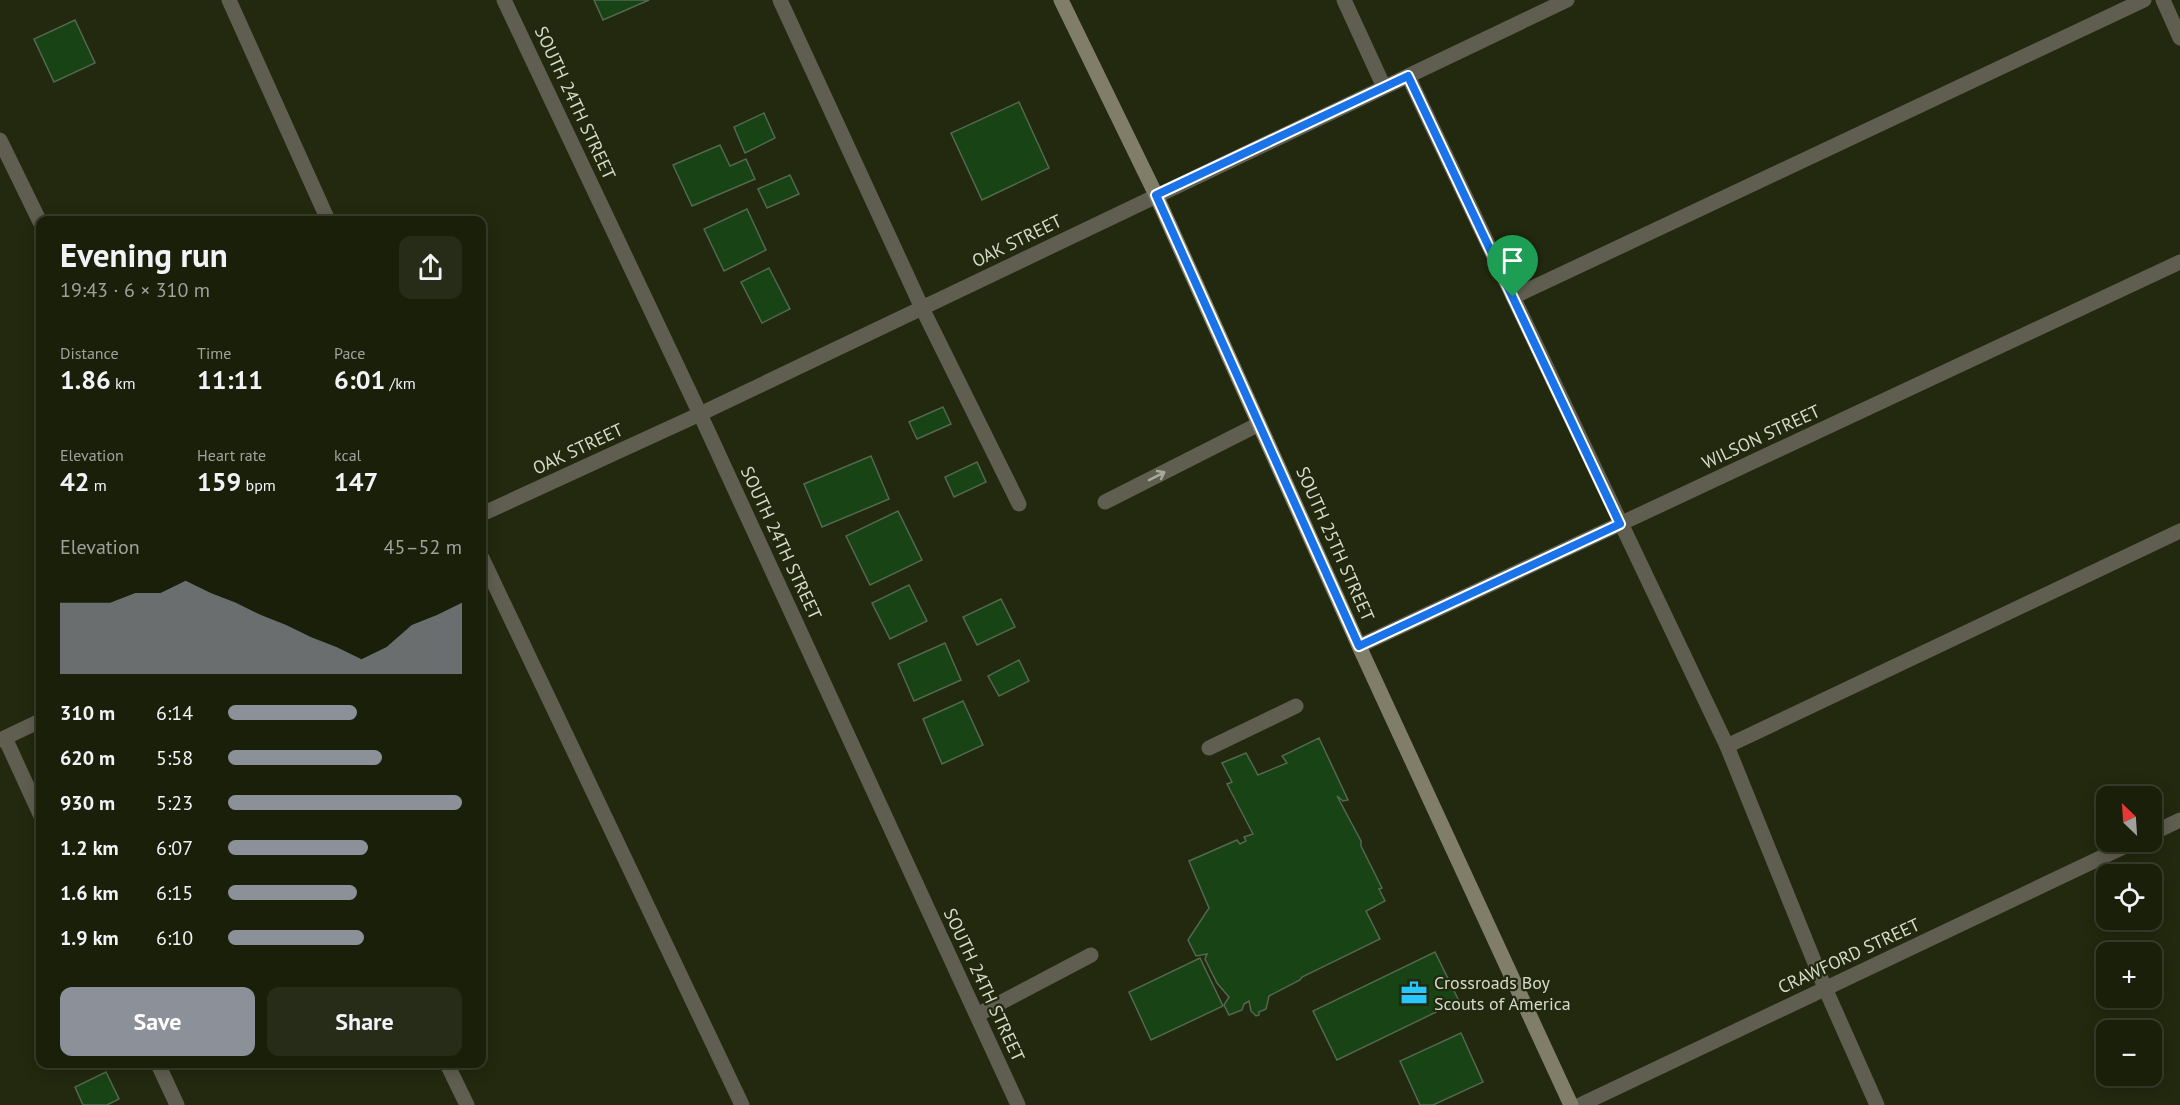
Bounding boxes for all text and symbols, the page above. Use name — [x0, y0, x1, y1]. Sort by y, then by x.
street label: SOUTH 24TH STREET — [530, 22, 621, 183]
street label: OAK STREET — [968, 209, 1066, 272]
text: Evening run — [60, 233, 228, 276]
pin — [1487, 235, 1538, 297]
button: share — [399, 236, 462, 299]
icon: arrive — [1496, 244, 1529, 277]
text: 19:43 · 6 × 310 m — [60, 277, 210, 303]
text: Distance — [60, 343, 119, 363]
text: Time — [197, 343, 231, 363]
text: Pace — [334, 343, 365, 363]
text: 1.86 — [60, 363, 111, 396]
text: 11:11 — [197, 363, 263, 396]
text: 6:01 — [334, 363, 385, 396]
text: km — [111, 373, 136, 393]
text: /km — [385, 373, 416, 393]
street label: WILSON STREET — [1698, 399, 1824, 474]
street label: OAK STREET — [529, 418, 627, 480]
text: Elevation — [60, 445, 124, 465]
text: Heart rate — [197, 445, 266, 465]
text: kcal — [334, 445, 361, 465]
street label: SOUTH 24TH STREET — [736, 462, 827, 623]
street label: SOUTH 25TH STREET — [1291, 463, 1380, 625]
text: 42 — [60, 465, 89, 498]
text: 159 — [197, 465, 241, 498]
text: 147 — [334, 465, 378, 498]
one-way arrow — [1148, 469, 1166, 481]
text: m — [89, 475, 107, 495]
text: bpm — [241, 475, 276, 495]
text: Elevation — [60, 534, 140, 560]
text: 45–52 m — [384, 534, 462, 560]
text: 310 m — [60, 700, 115, 726]
text: 6:14 — [156, 700, 193, 726]
text: 620 m — [60, 745, 115, 771]
text: 5:58 — [156, 745, 193, 771]
north arrow — [2096, 786, 2162, 852]
map controls — [2096, 786, 2162, 1086]
text: 930 m — [60, 790, 115, 816]
text: 5:23 — [156, 790, 193, 816]
text: 1.2 km — [60, 835, 119, 861]
text: 6:07 — [156, 835, 193, 861]
button: locate — [2096, 864, 2162, 930]
text: 1.6 km — [60, 880, 119, 906]
text: 6:15 — [156, 880, 193, 906]
street label: SOUTH 24TH STREET — [939, 904, 1030, 1065]
street label: CRAWFORD STREET — [1774, 913, 1923, 998]
text: 1.9 km — [60, 925, 119, 951]
text: 6:10 — [156, 925, 193, 951]
button: + — [2096, 942, 2162, 1008]
place label: Crossroads Boy Scouts of America — [1434, 971, 1571, 1015]
office icon: Crossroads Boy Scouts of America — [1399, 978, 1429, 1008]
button: Save — [60, 987, 255, 1056]
button: Share — [267, 987, 462, 1056]
button: − — [2096, 1020, 2162, 1086]

